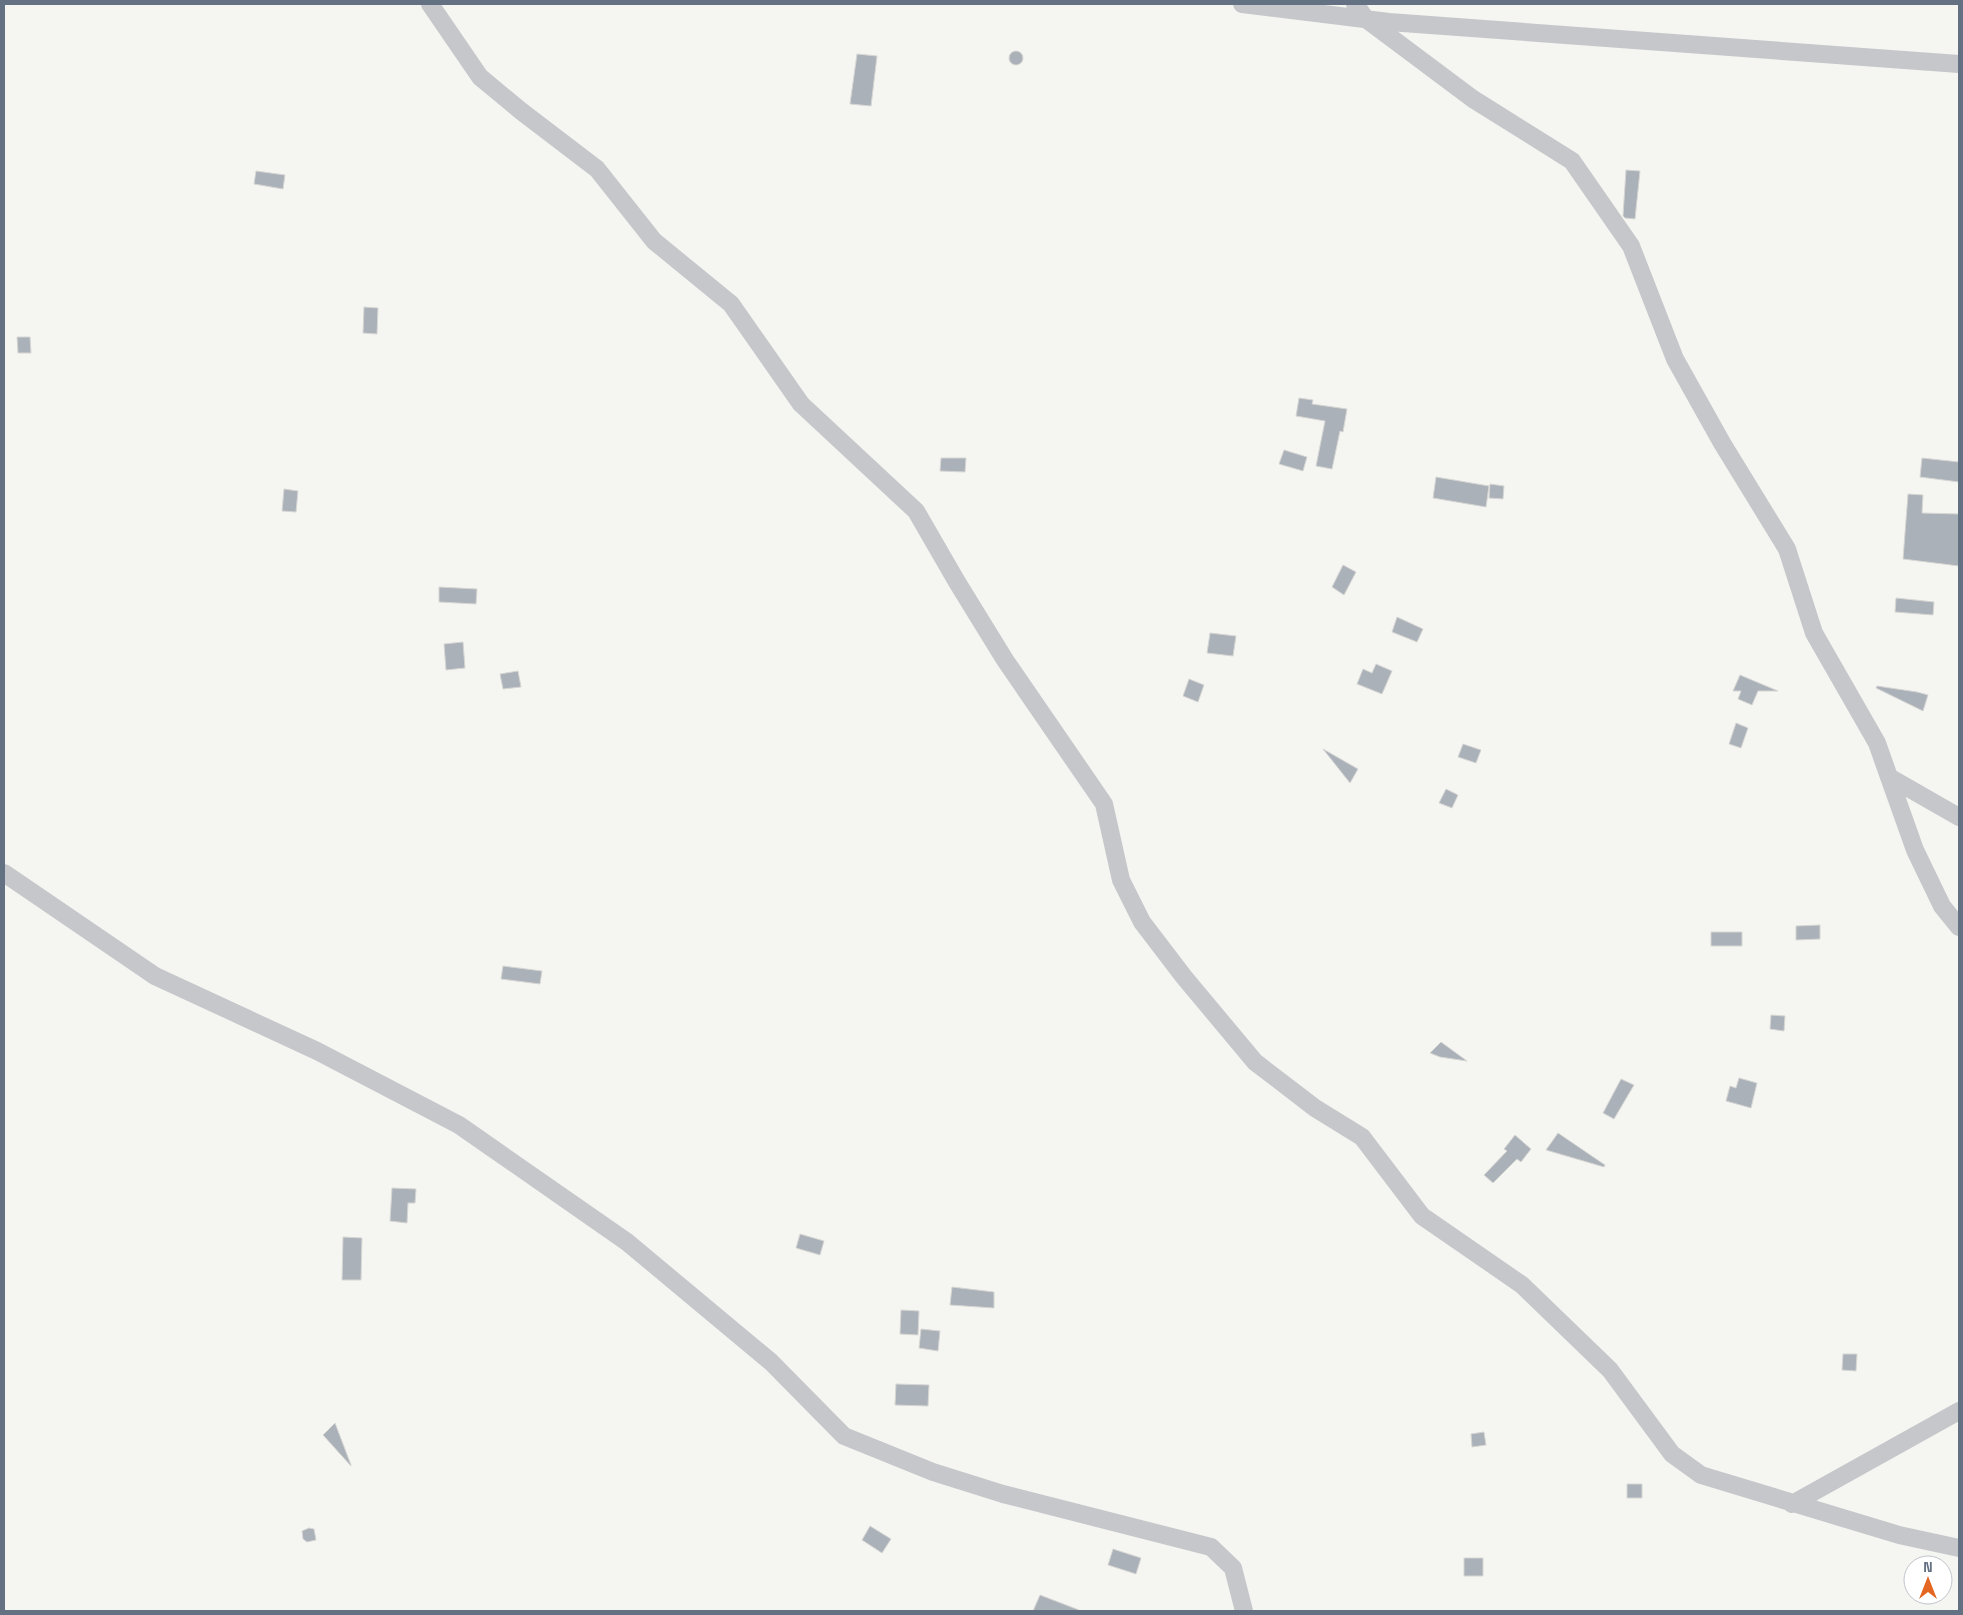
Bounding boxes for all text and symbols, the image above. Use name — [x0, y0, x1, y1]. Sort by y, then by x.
north arrow — [1903, 1555, 1953, 1605]
text: N — [1923, 1558, 1933, 1576]

